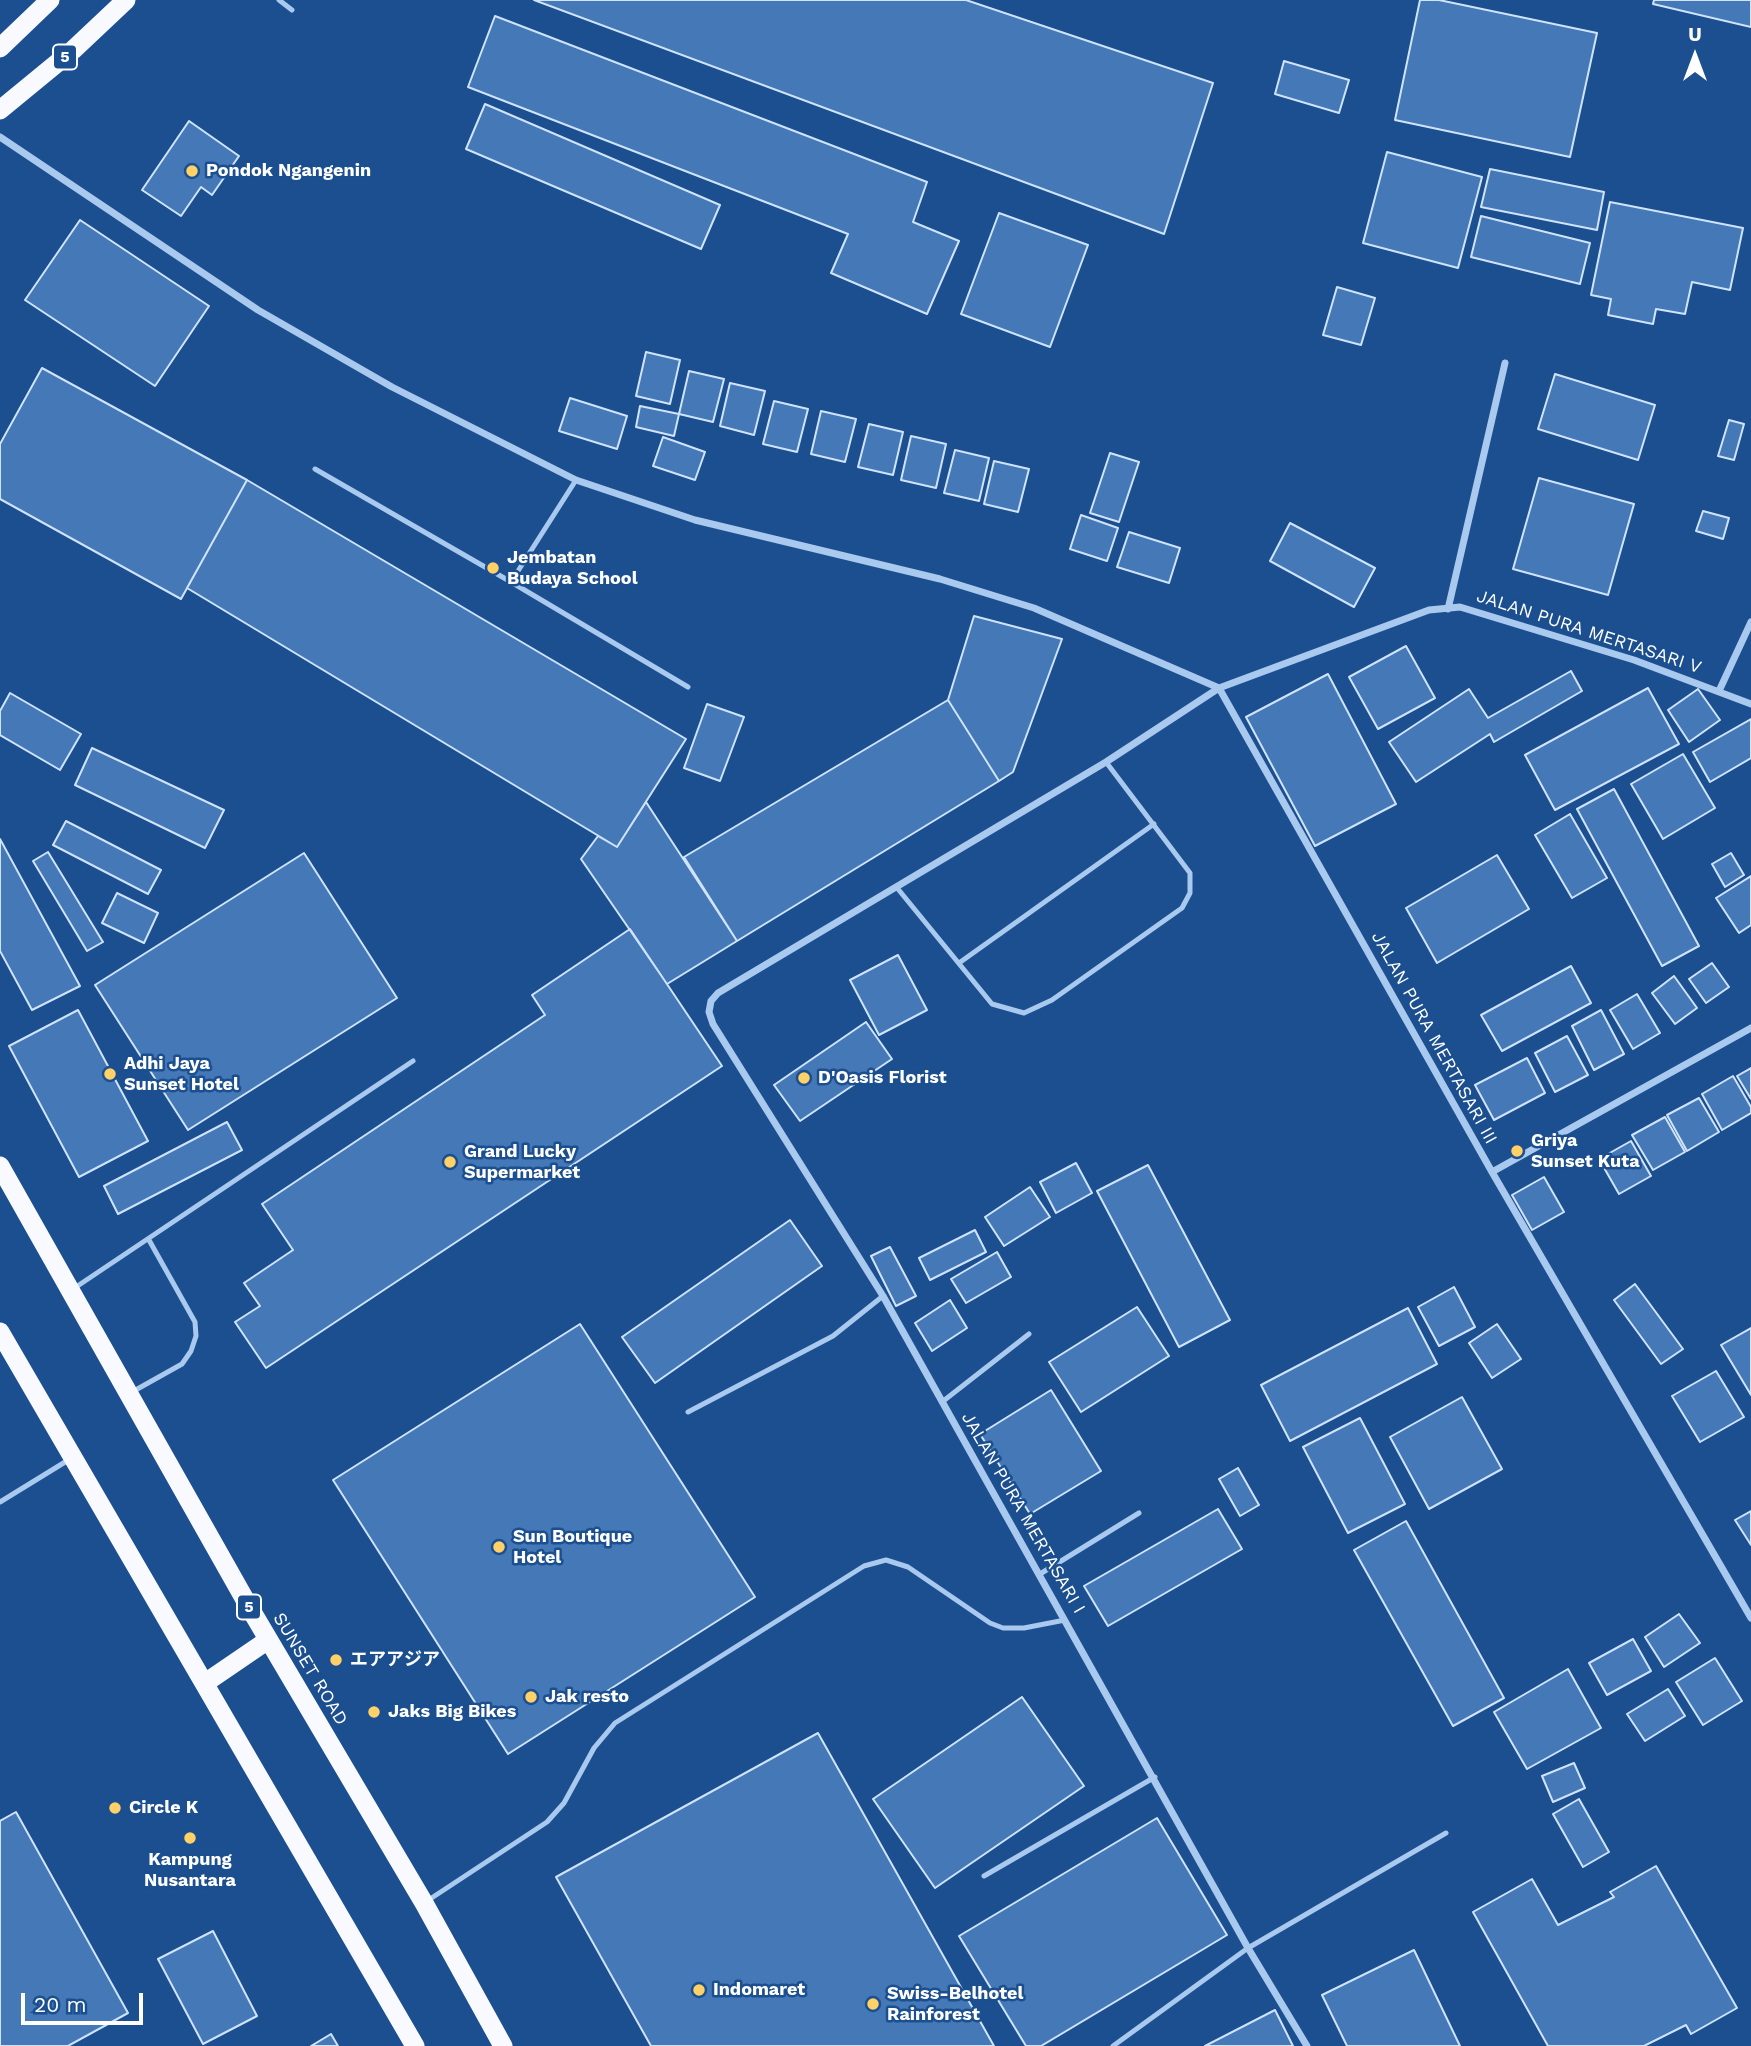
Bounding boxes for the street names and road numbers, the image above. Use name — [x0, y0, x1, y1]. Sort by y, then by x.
road number: 5 — [53, 44, 77, 69]
street label: JALAN PURA MERTASARI V — [1474, 585, 1704, 679]
street label: JALAN PURA MERTASARI III — [1367, 928, 1501, 1148]
street label: JALAN PURA MERTASARI I — [956, 1409, 1090, 1617]
road number: 5 — [237, 1595, 261, 1620]
street label: SUNSET ROAD — [268, 1609, 352, 1729]

